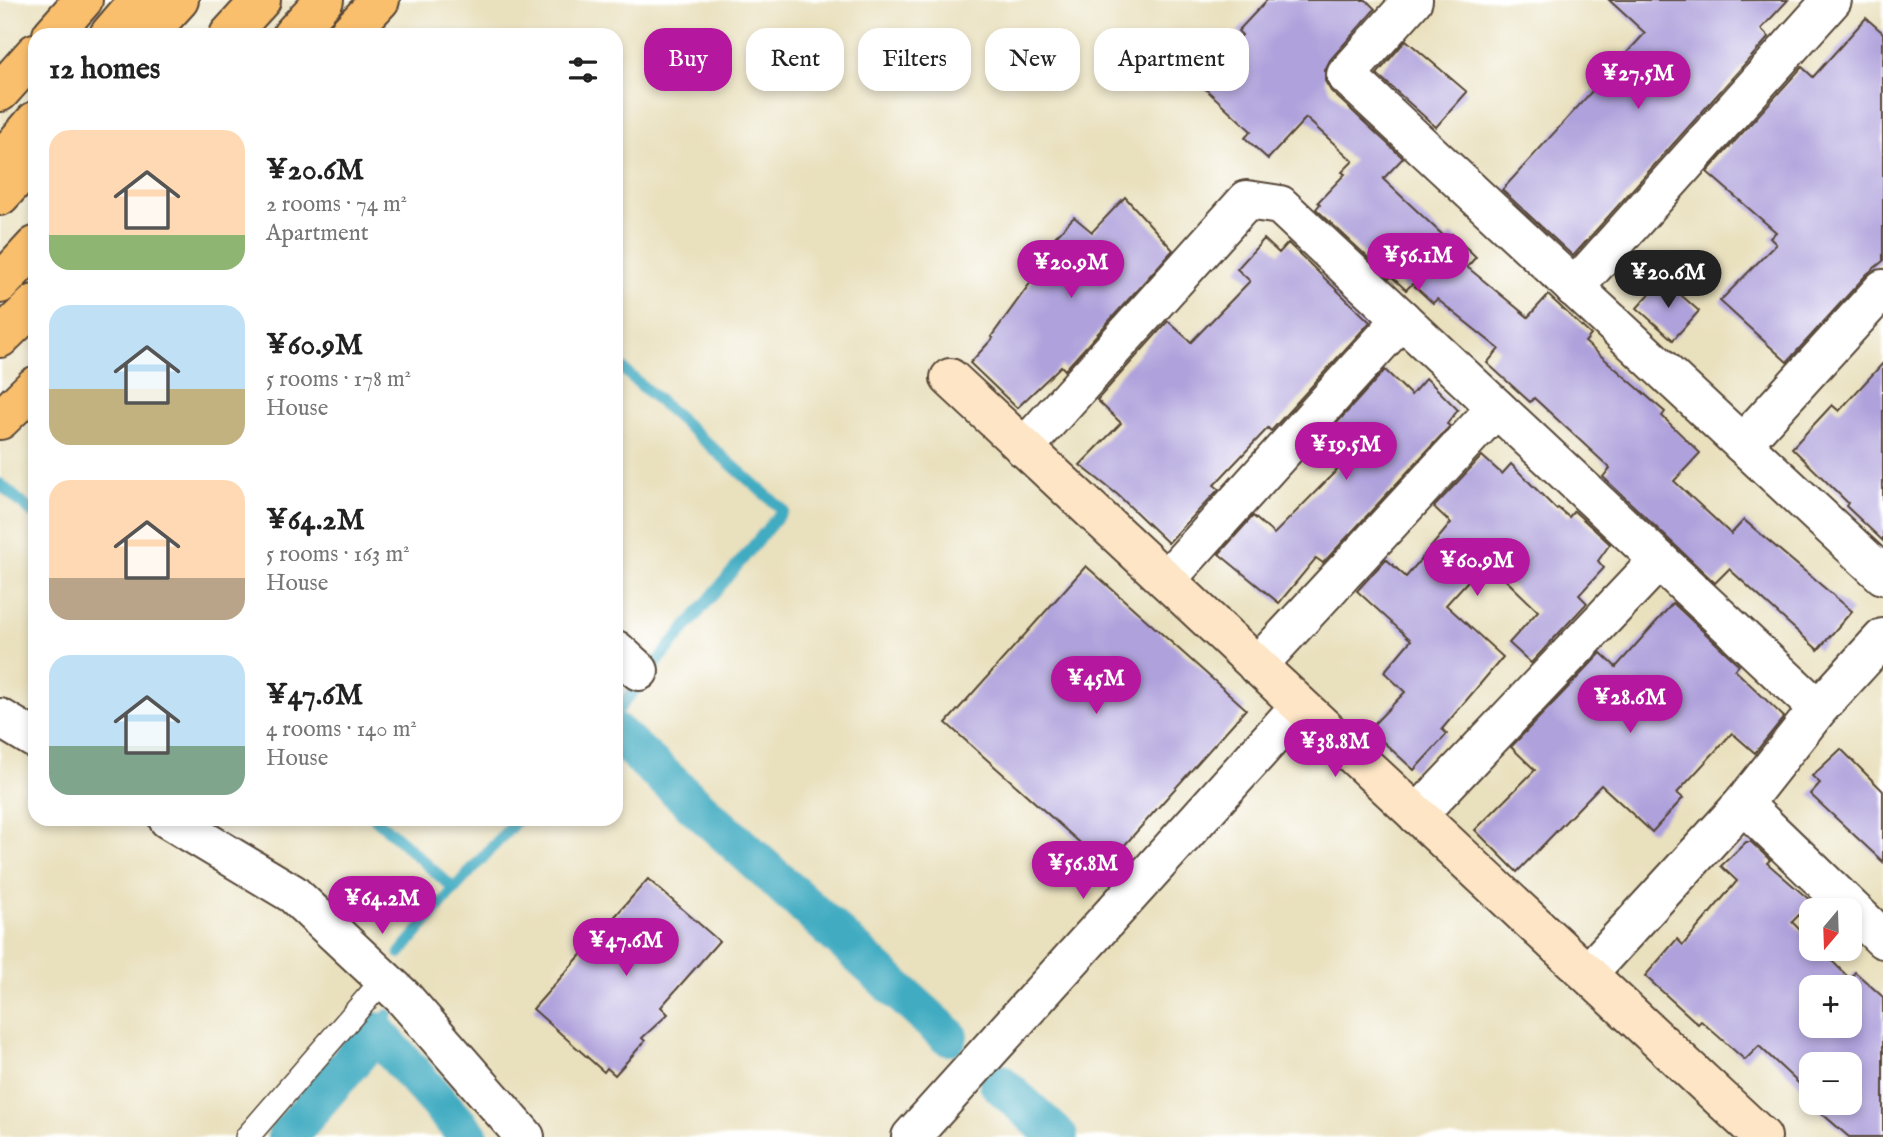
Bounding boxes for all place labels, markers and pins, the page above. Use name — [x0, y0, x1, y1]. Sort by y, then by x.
pin: ¥27.5M — [1581, 52, 1695, 111]
pin: ¥56.1M — [1361, 233, 1475, 293]
pin: ¥20.9M — [1014, 240, 1128, 300]
pin: ¥20.6M — [1611, 250, 1725, 310]
pin: ¥19.5M — [1289, 422, 1403, 482]
pin: ¥60.9M — [1420, 538, 1534, 598]
pin: ¥45M — [1055, 656, 1137, 716]
pin: ¥28.6M — [1573, 676, 1687, 735]
pin: ¥38.8M — [1278, 720, 1392, 779]
pin: ¥56.8M — [1026, 842, 1140, 901]
pin: ¥64.2M — [325, 876, 439, 936]
pin: ¥47.6M — [569, 918, 683, 978]

